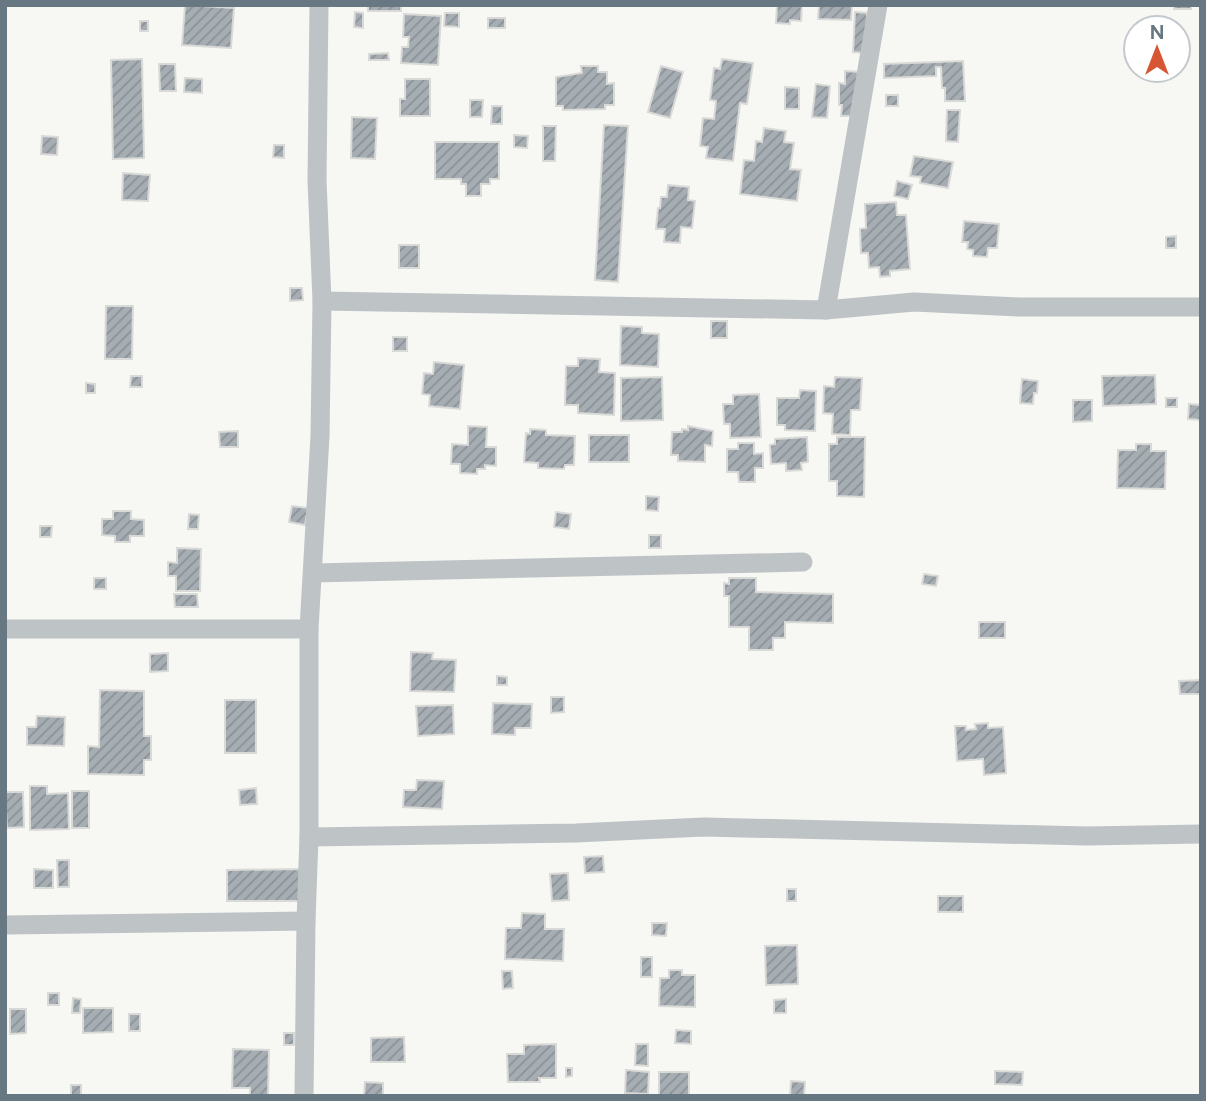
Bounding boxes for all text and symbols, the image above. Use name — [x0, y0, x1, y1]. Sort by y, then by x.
north arrow — [1122, 14, 1192, 84]
text: N — [1150, 21, 1164, 44]

